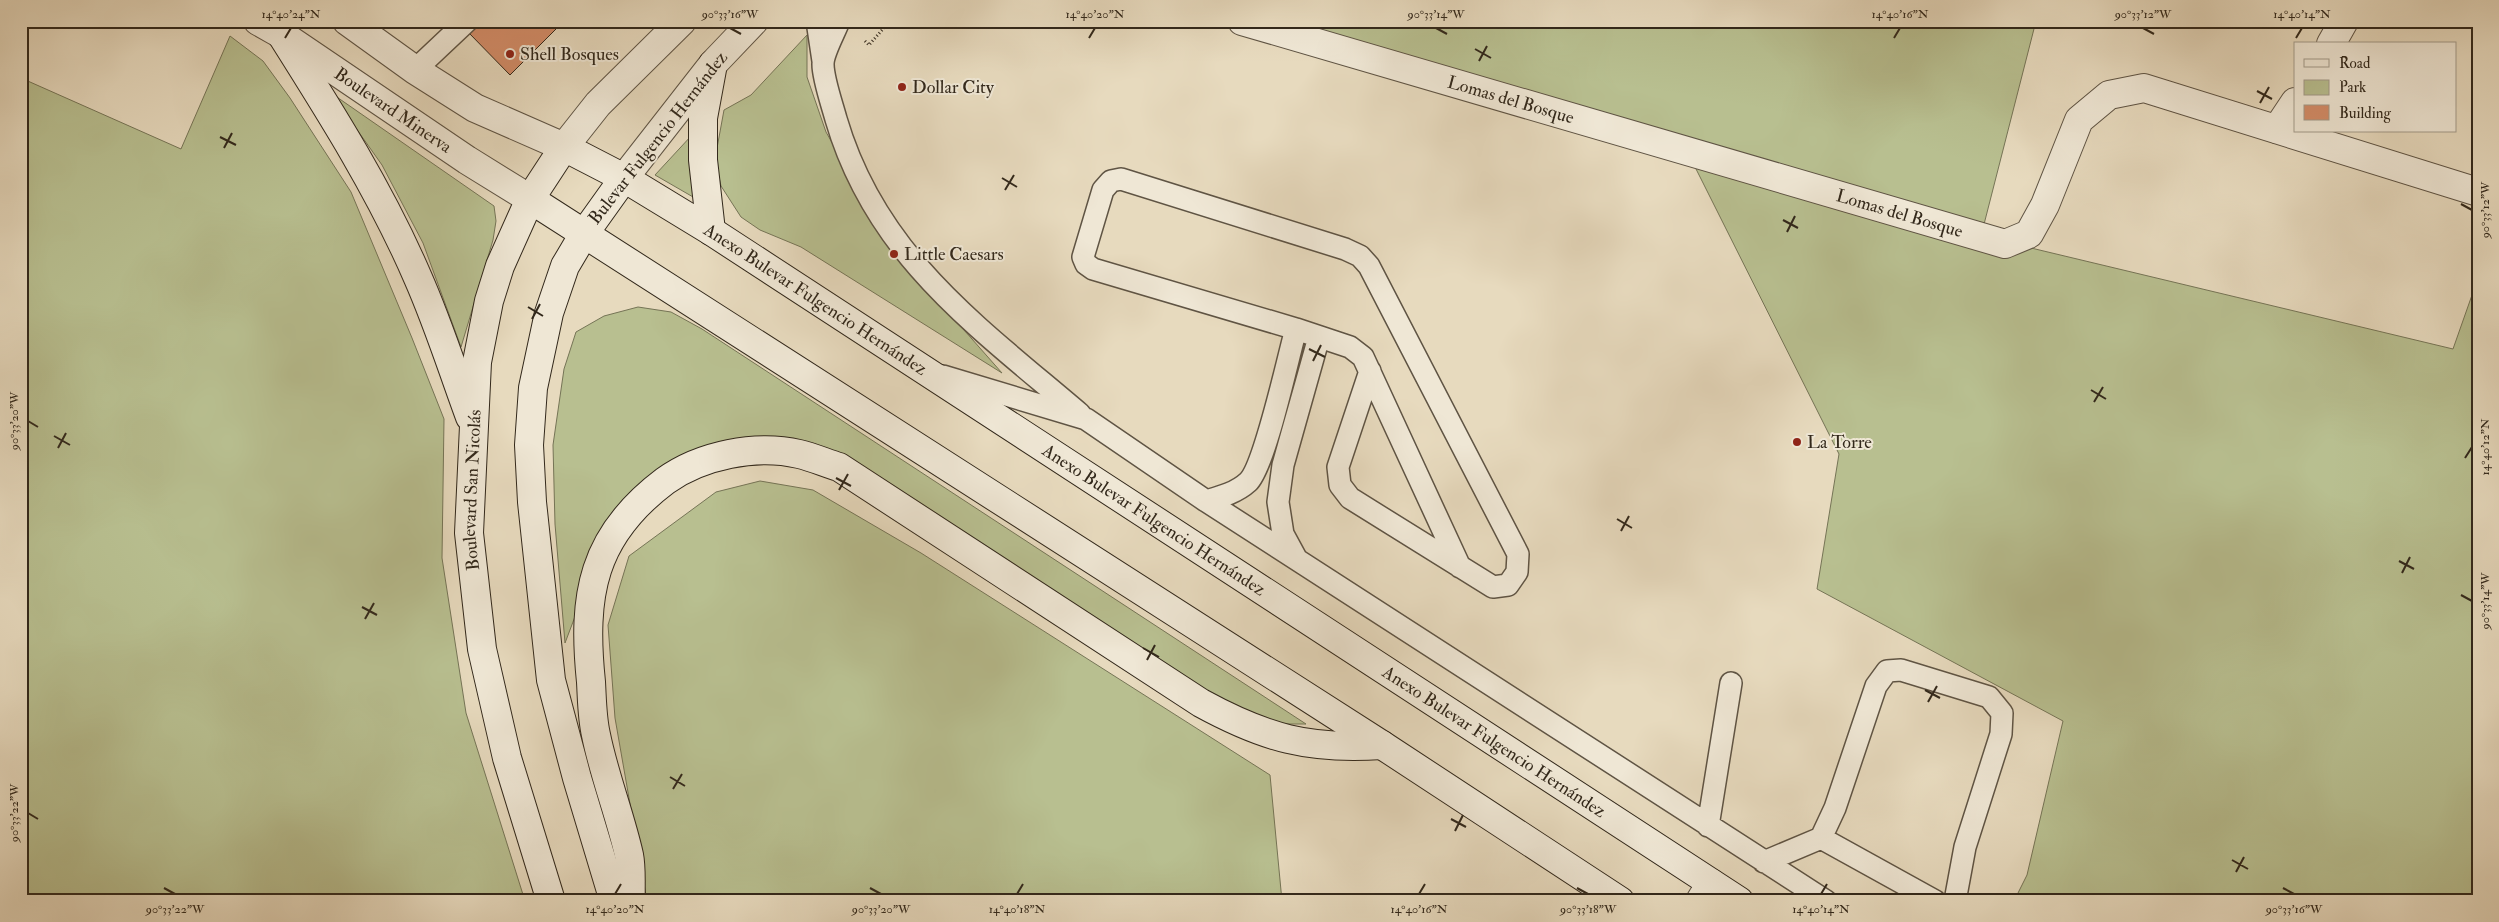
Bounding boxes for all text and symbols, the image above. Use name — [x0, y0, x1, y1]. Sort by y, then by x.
text: 14°40'24"N — [261, 7, 321, 22]
text: 90°33'16"W — [701, 7, 759, 22]
text: 14°40'20"N — [1066, 7, 1125, 22]
text: 90°33'14"W — [1406, 7, 1465, 22]
text: 14°40'16"N — [1872, 7, 1929, 22]
text: 90°33'12"W — [2114, 7, 2172, 22]
text: 14°40'14"N — [2273, 7, 2331, 22]
legend — [2294, 42, 2456, 132]
place label: Shell Bosques — [520, 43, 619, 66]
street label: Bulevar Fulgencio Hernández — [583, 47, 733, 229]
marker: Shell Bosques — [504, 48, 516, 60]
text: Road — [2339, 54, 2371, 73]
street label: Boulevard Minerva — [330, 62, 457, 158]
street label: Lomas del Bosque — [1445, 70, 1577, 129]
place label: Dollar City — [912, 76, 995, 99]
text: Park — [2339, 78, 2366, 97]
marker: Dollar City — [896, 81, 908, 93]
text: Building — [2339, 104, 2391, 123]
text: 90°33'12"W — [2478, 181, 2493, 239]
street label: Lomas del Bosque — [1833, 184, 1966, 243]
street label: Anexo Bulevar Fulgencio Hernández — [699, 217, 932, 381]
place label: Little Caesars — [904, 243, 1004, 266]
marker: Little Caesars — [888, 248, 900, 260]
text: 90°33'20"W — [7, 391, 22, 451]
street label: Boulevard San Nicolás — [457, 409, 486, 572]
text: 14°40'12"N — [2478, 418, 2493, 476]
place label: La Torre — [1807, 431, 1872, 454]
marker: La Torre — [1791, 436, 1803, 448]
street label: Anexo Bulevar Fulgencio Hernández — [1037, 438, 1270, 601]
text: 90°33'14"W — [2478, 572, 2493, 631]
street label: Anexo Bulevar Fulgencio Hernández — [1377, 660, 1610, 823]
text: 90°33'22"W — [7, 783, 22, 843]
text: 90°33'22"W — [145, 902, 205, 917]
text: 14°40'20"N — [586, 902, 645, 917]
text: 90°33'20"W — [851, 902, 911, 917]
text: 14°40'18"N — [989, 902, 1046, 917]
text: 14°40'16"N — [1391, 902, 1448, 917]
text: 90°33'18"W — [1559, 902, 1617, 917]
text: 14°40'14"N — [1792, 902, 1850, 917]
text: 90°33'16"W — [2265, 902, 2323, 917]

